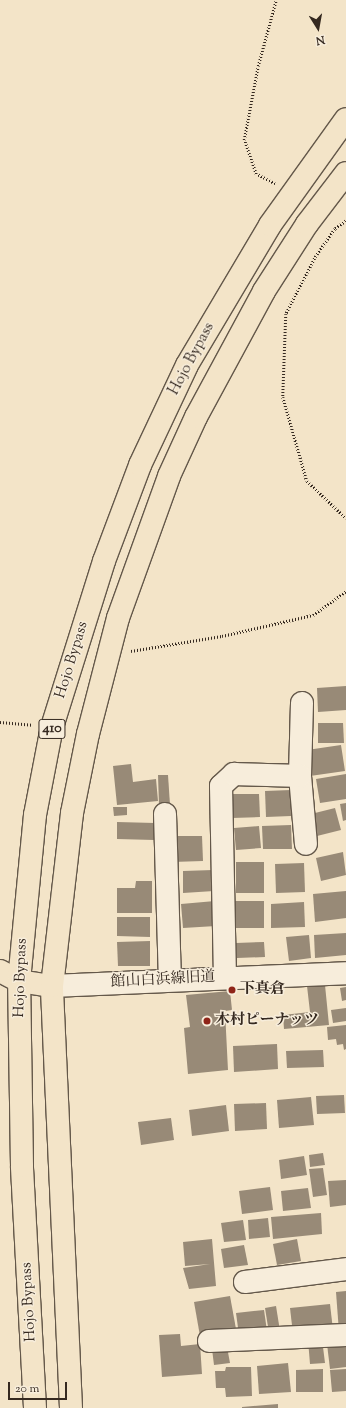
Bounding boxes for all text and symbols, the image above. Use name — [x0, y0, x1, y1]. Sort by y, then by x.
north arrow — [298, 8, 338, 48]
text: N — [314, 31, 326, 48]
street label: Hojo Bypass — [165, 320, 219, 398]
street label: Hojo Bypass — [52, 619, 92, 701]
road number: 410 — [38, 717, 66, 741]
street label: Hojo Bypass — [11, 938, 31, 1018]
street label: 館山白浜線旧道 — [110, 968, 216, 992]
place label: 下真倉 — [240, 981, 285, 999]
marker: 下真倉 — [227, 985, 237, 995]
place label: 木村ピーナッツ — [215, 1012, 319, 1030]
marker: 木村ピーナッツ — [202, 1016, 212, 1026]
street label: Hojo Bypass — [18, 1262, 40, 1342]
scale bar — [10, 1374, 69, 1400]
text: 20 m — [15, 1380, 39, 1398]

